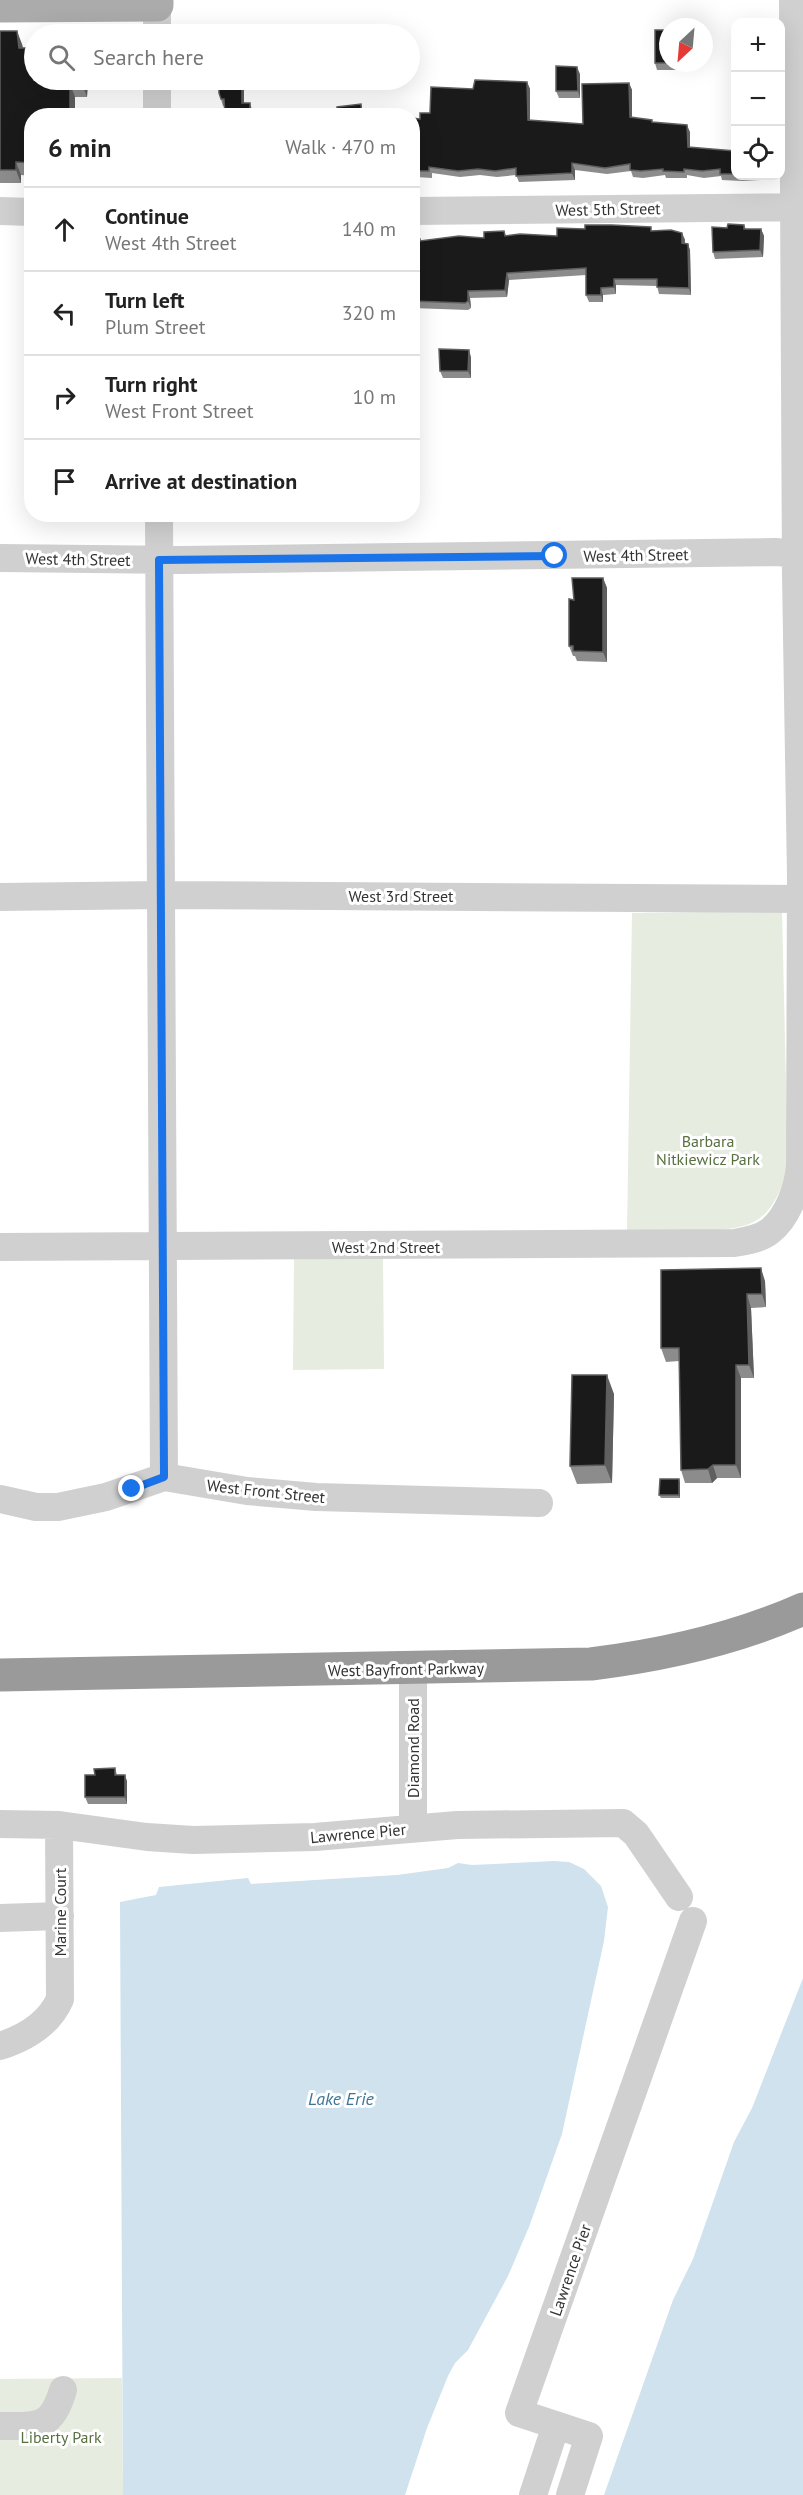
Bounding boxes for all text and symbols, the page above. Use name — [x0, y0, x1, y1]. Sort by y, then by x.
north arrow — [659, 18, 713, 72]
map controls — [731, 18, 785, 180]
button: + — [731, 18, 785, 72]
search box — [24, 24, 420, 90]
icon: search — [45, 41, 78, 74]
text: Search here — [93, 43, 204, 71]
button: − — [731, 72, 785, 126]
button: locate — [731, 126, 785, 180]
text: 6 min — [48, 131, 111, 164]
text: Walk · 470 m — [285, 134, 396, 160]
street label: West 5th Street — [555, 198, 661, 220]
text: Continue — [105, 202, 189, 230]
icon: ahead — [48, 213, 81, 246]
text: 140 m — [342, 216, 396, 242]
text: West 4th Street — [105, 230, 236, 256]
text: Turn left — [105, 286, 185, 314]
icon: left — [48, 297, 81, 330]
text: 320 m — [342, 300, 396, 326]
text: Plum Street — [105, 314, 205, 340]
text: Turn right — [105, 370, 197, 398]
icon: right — [48, 381, 81, 414]
text: 10 m — [353, 384, 396, 410]
text: West Front Street — [105, 398, 253, 424]
icon: arrive — [48, 465, 81, 498]
text: Arrive at destination — [105, 467, 297, 495]
route start — [541, 542, 567, 568]
street label: West 4th Street — [583, 544, 689, 566]
street label: West 4th Street — [25, 548, 131, 570]
street label: West 3rd Street — [348, 886, 454, 906]
park label: Barbara Nitkiewicz Park — [656, 1131, 760, 1169]
street label: West 2nd Street — [332, 1237, 441, 1257]
route end — [118, 1475, 144, 1501]
street label: West Front Street — [206, 1475, 327, 1507]
street label: West Bayfront Parkway — [328, 1658, 485, 1680]
street label: Diamond Road — [403, 1698, 423, 1798]
street label: Lawrence Pier — [309, 1819, 407, 1847]
street label: Marine Court — [50, 1867, 70, 1956]
water label: Lake Erie — [308, 2087, 375, 2110]
street label: Lawrence Pier — [545, 2221, 595, 2319]
park label: Liberty Park — [20, 2427, 102, 2447]

